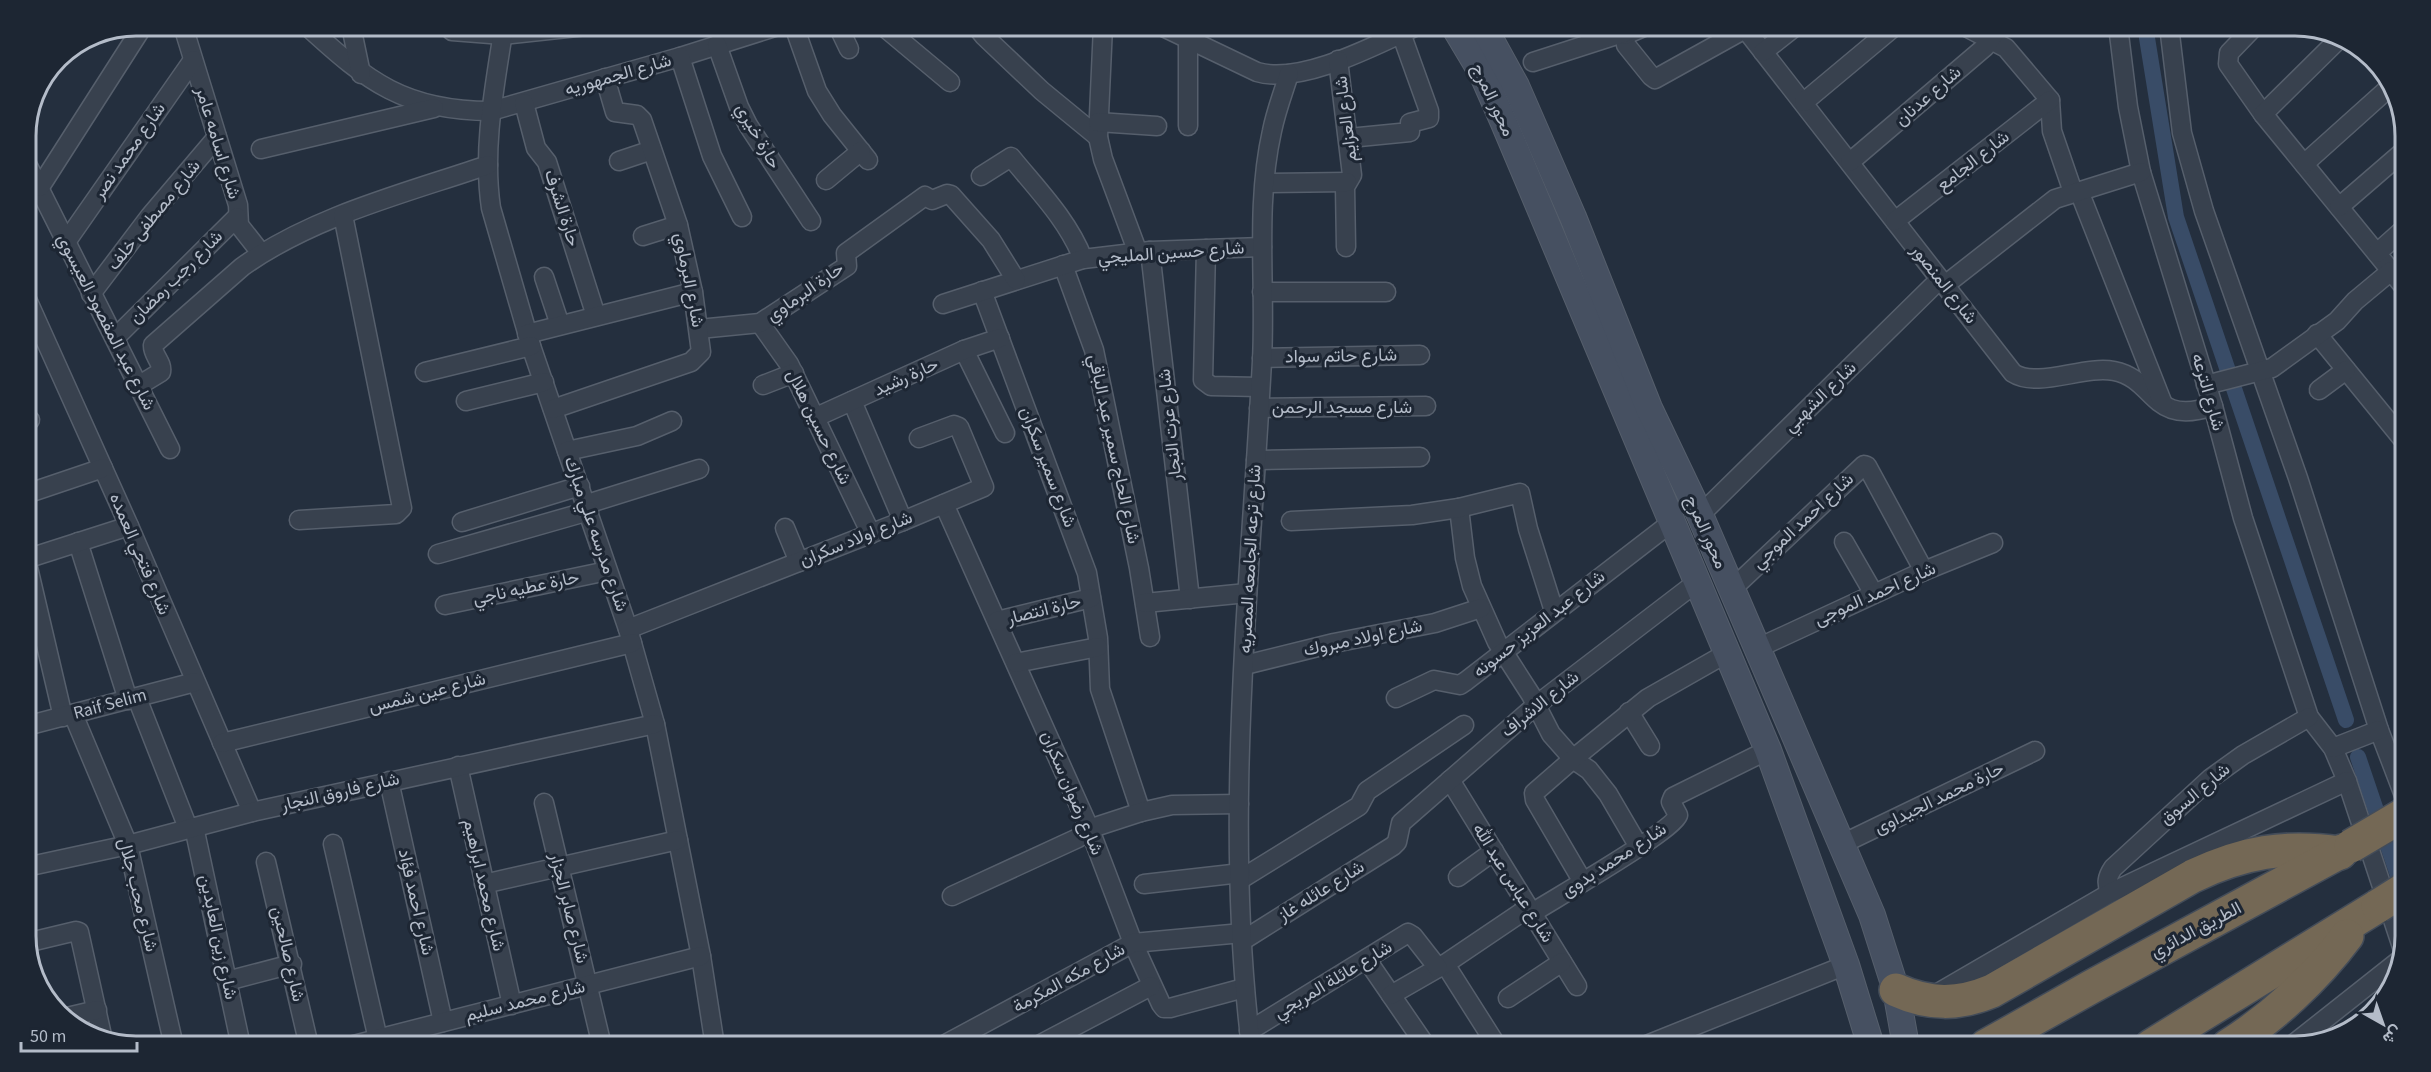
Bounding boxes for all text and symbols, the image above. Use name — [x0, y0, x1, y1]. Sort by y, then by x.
street label: شارع الجمهوريه — [562, 48, 674, 102]
street label: محور المرج — [1465, 59, 1521, 141]
street label: شارع عدنان — [1889, 60, 1967, 132]
street label: شارع العزايم — [1328, 75, 1364, 163]
street label: شارع اسامه عامر — [189, 83, 247, 202]
street label: شارع محمد نصر — [86, 98, 172, 205]
street label: حارة خيري — [727, 98, 787, 175]
street label: شارع الجامع — [1931, 125, 2015, 197]
street label: شارع مصطفى خلف — [102, 154, 206, 276]
street label: حارة الشرف — [538, 166, 586, 250]
street label: شارع رجب رمضان — [123, 224, 229, 330]
street label: شارع عبد المقصود العيسوي — [49, 229, 161, 415]
street label: شارع البرماوي — [666, 231, 710, 330]
street label: شارع حسين المليجي — [1097, 235, 1245, 273]
street label: شارع المنصور — [1904, 238, 1983, 329]
street label: حارة البرماوي — [761, 256, 850, 330]
street label: شارع حاتم سواد — [1285, 343, 1397, 369]
street label: شارع الترعه — [2185, 350, 2231, 434]
street label: حارة رشيد — [870, 352, 942, 402]
street label: شارع الحاج سمير عبد الباقي — [1080, 352, 1146, 546]
street label: شارع الشهبي — [1778, 356, 1863, 440]
street label: شارع حسين هلال — [780, 365, 858, 489]
street label: شارع عزت النجار — [1152, 368, 1188, 483]
street label: شارع مسجد الرحمن — [1272, 395, 1412, 420]
street label: شارع سمير سكران — [1013, 403, 1083, 531]
street label: شارع مدرسه علي مبارك — [556, 453, 634, 616]
street label: شارع ترعه الجامعه المصريه — [1233, 464, 1267, 654]
street label: شارع احمد الموجي — [1747, 467, 1861, 576]
street label: شارع فتحي العمده — [101, 489, 177, 619]
street label: محور المرج — [1679, 491, 1733, 573]
street label: شارع اولاد سكران — [796, 505, 916, 573]
street label: شارع احمد الموجى — [1810, 556, 1940, 632]
street label: شارع عبد العزيز حسونه — [1468, 564, 1610, 684]
street label: حارة عطيه ناجي — [471, 565, 582, 613]
street label: حارة انتصار — [1003, 589, 1084, 632]
street label: شارع اولاد مبروك — [1301, 613, 1425, 663]
street label: شارع الاشراف — [1496, 665, 1584, 743]
street label: شارع عين شمس — [366, 666, 488, 720]
street label: Raif Selim — [71, 682, 149, 726]
street label: شارع رضوان سكران — [1035, 727, 1109, 859]
street label: حارة محمد الجيداوى — [1870, 756, 2008, 840]
street label: شارع السوق — [2154, 757, 2236, 831]
street label: شارع فاروق النجار — [277, 766, 402, 818]
street label: شارع محمد ابراهيم — [457, 816, 511, 954]
street label: شارع محمد بدوى — [1557, 817, 1671, 903]
street label: شارع عباس عبد الله — [1466, 819, 1560, 947]
street label: شارع محب جلال — [112, 835, 164, 955]
street label: شارع احمد فؤاد — [392, 846, 440, 958]
street label: شارع صابر الجزار — [543, 849, 595, 966]
street label: شارع عائله غاز — [1272, 854, 1369, 928]
street label: شارع زين العابدين — [193, 872, 243, 1002]
street label: الطريق الدائري — [2146, 896, 2247, 966]
street label: شارع صالحين — [265, 904, 311, 1004]
street label: شارع عائلة المريجي — [1269, 935, 1398, 1027]
street label: شارع مكه المكرمة — [1008, 937, 1130, 1019]
street label: شارع محمد سليم — [462, 974, 588, 1028]
north arrow — [2353, 994, 2413, 1054]
scale bar — [21, 1015, 136, 1053]
text: ش — [2378, 1020, 2406, 1049]
text: 50 m — [30, 1024, 66, 1049]

